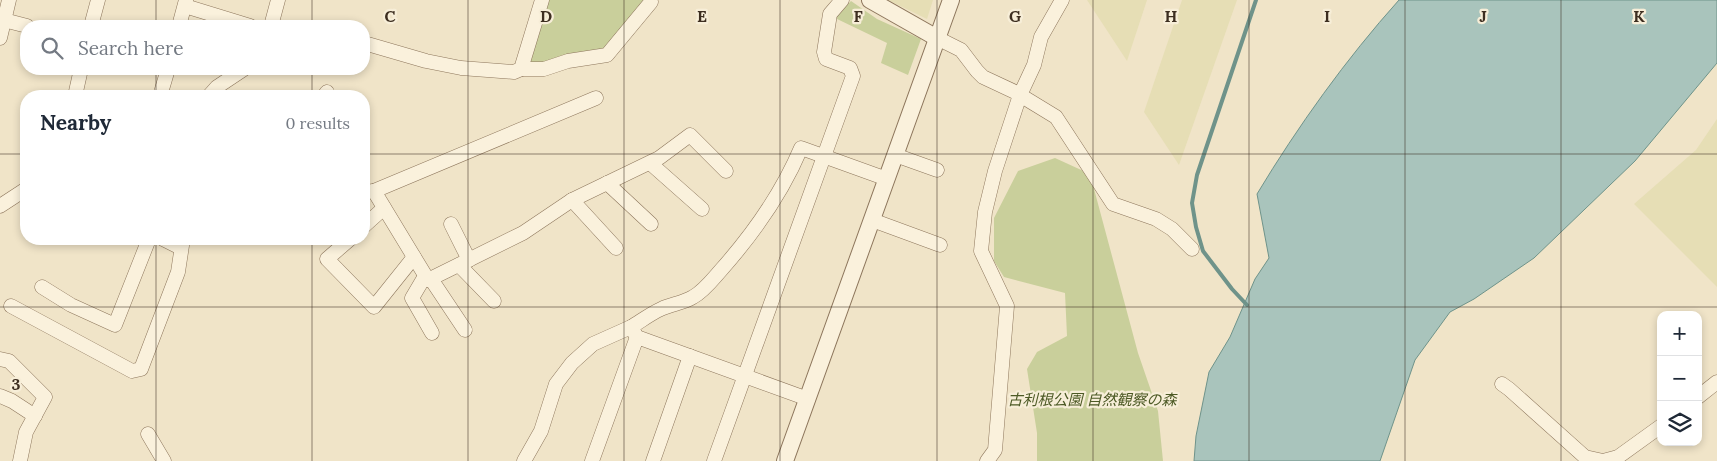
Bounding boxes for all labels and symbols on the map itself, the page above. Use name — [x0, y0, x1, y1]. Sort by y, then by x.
text: C — [384, 6, 396, 26]
text: D — [540, 6, 552, 26]
text: E — [697, 6, 707, 26]
text: F — [853, 6, 863, 26]
text: G — [1009, 6, 1021, 26]
text: H — [1165, 6, 1178, 26]
text: I — [1324, 6, 1330, 26]
text: J — [1479, 6, 1487, 26]
text: K — [1633, 6, 1645, 26]
text: 3 — [12, 374, 21, 394]
park label: 古利根公園 自然観察の森 — [1008, 390, 1178, 409]

